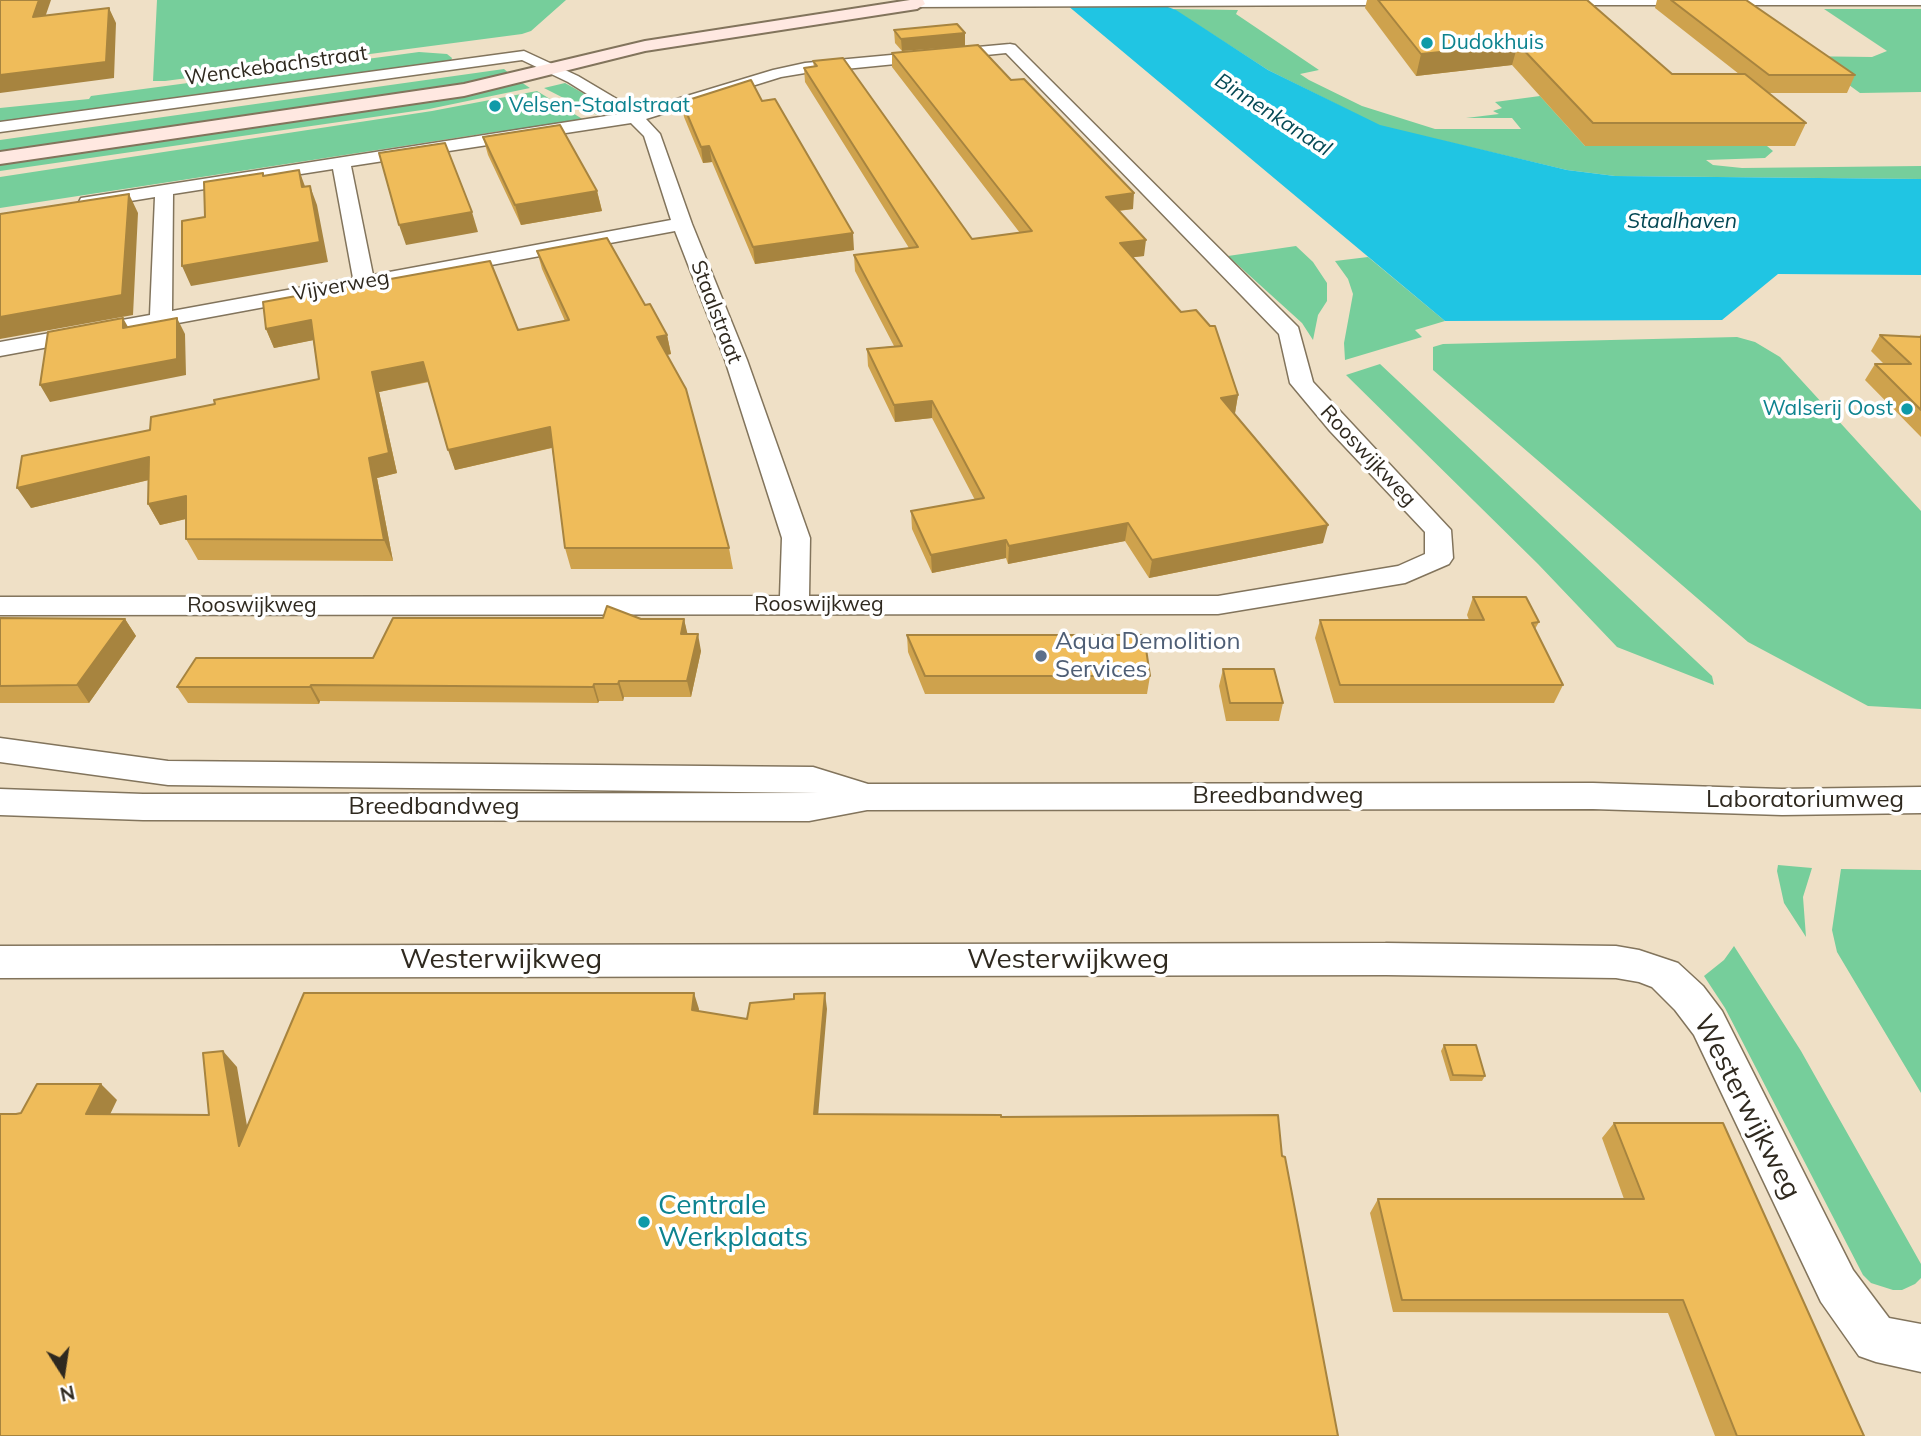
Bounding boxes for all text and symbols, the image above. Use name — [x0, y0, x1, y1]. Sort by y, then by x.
place label: Dudokhuis — [1441, 30, 1544, 56]
marker: Dudokhuis — [1419, 35, 1435, 51]
street label: Wenckebachstraat — [183, 41, 369, 91]
water label: Binnenkanaal — [1210, 68, 1336, 162]
place label: Velsen-Staalstraat — [509, 93, 690, 119]
marker: Velsen-Staalstraat — [487, 98, 503, 114]
water label: Staalhaven — [1627, 209, 1737, 235]
street label: Staalstraat — [685, 257, 747, 367]
street label: Vijverweg — [291, 265, 391, 307]
place label: Walserij Oost — [1762, 396, 1893, 422]
street label: Rooswijkweg — [1315, 400, 1421, 512]
marker: Walserij Oost — [1899, 401, 1915, 417]
street label: Rooswijkweg — [754, 592, 884, 618]
street label: Rooswijkweg — [187, 593, 317, 619]
place label: Aqua Demolition Services — [1055, 628, 1240, 684]
marker: Aqua Demolition Services — [1033, 648, 1049, 664]
street label: Breedbandweg — [1193, 782, 1363, 810]
street label: Laboratoriumweg — [1706, 786, 1904, 814]
street label: Breedbandweg — [349, 793, 519, 821]
street label: Westerwijkweg — [400, 943, 602, 977]
street label: Westerwijkweg — [967, 943, 1169, 977]
street label: Westerwijkweg — [1686, 1009, 1808, 1205]
place label: Centrale Werkplaats — [658, 1189, 808, 1255]
marker: Centrale Werkplaats — [636, 1214, 652, 1230]
north arrow — [28, 1338, 98, 1408]
text: N — [58, 1380, 77, 1407]

